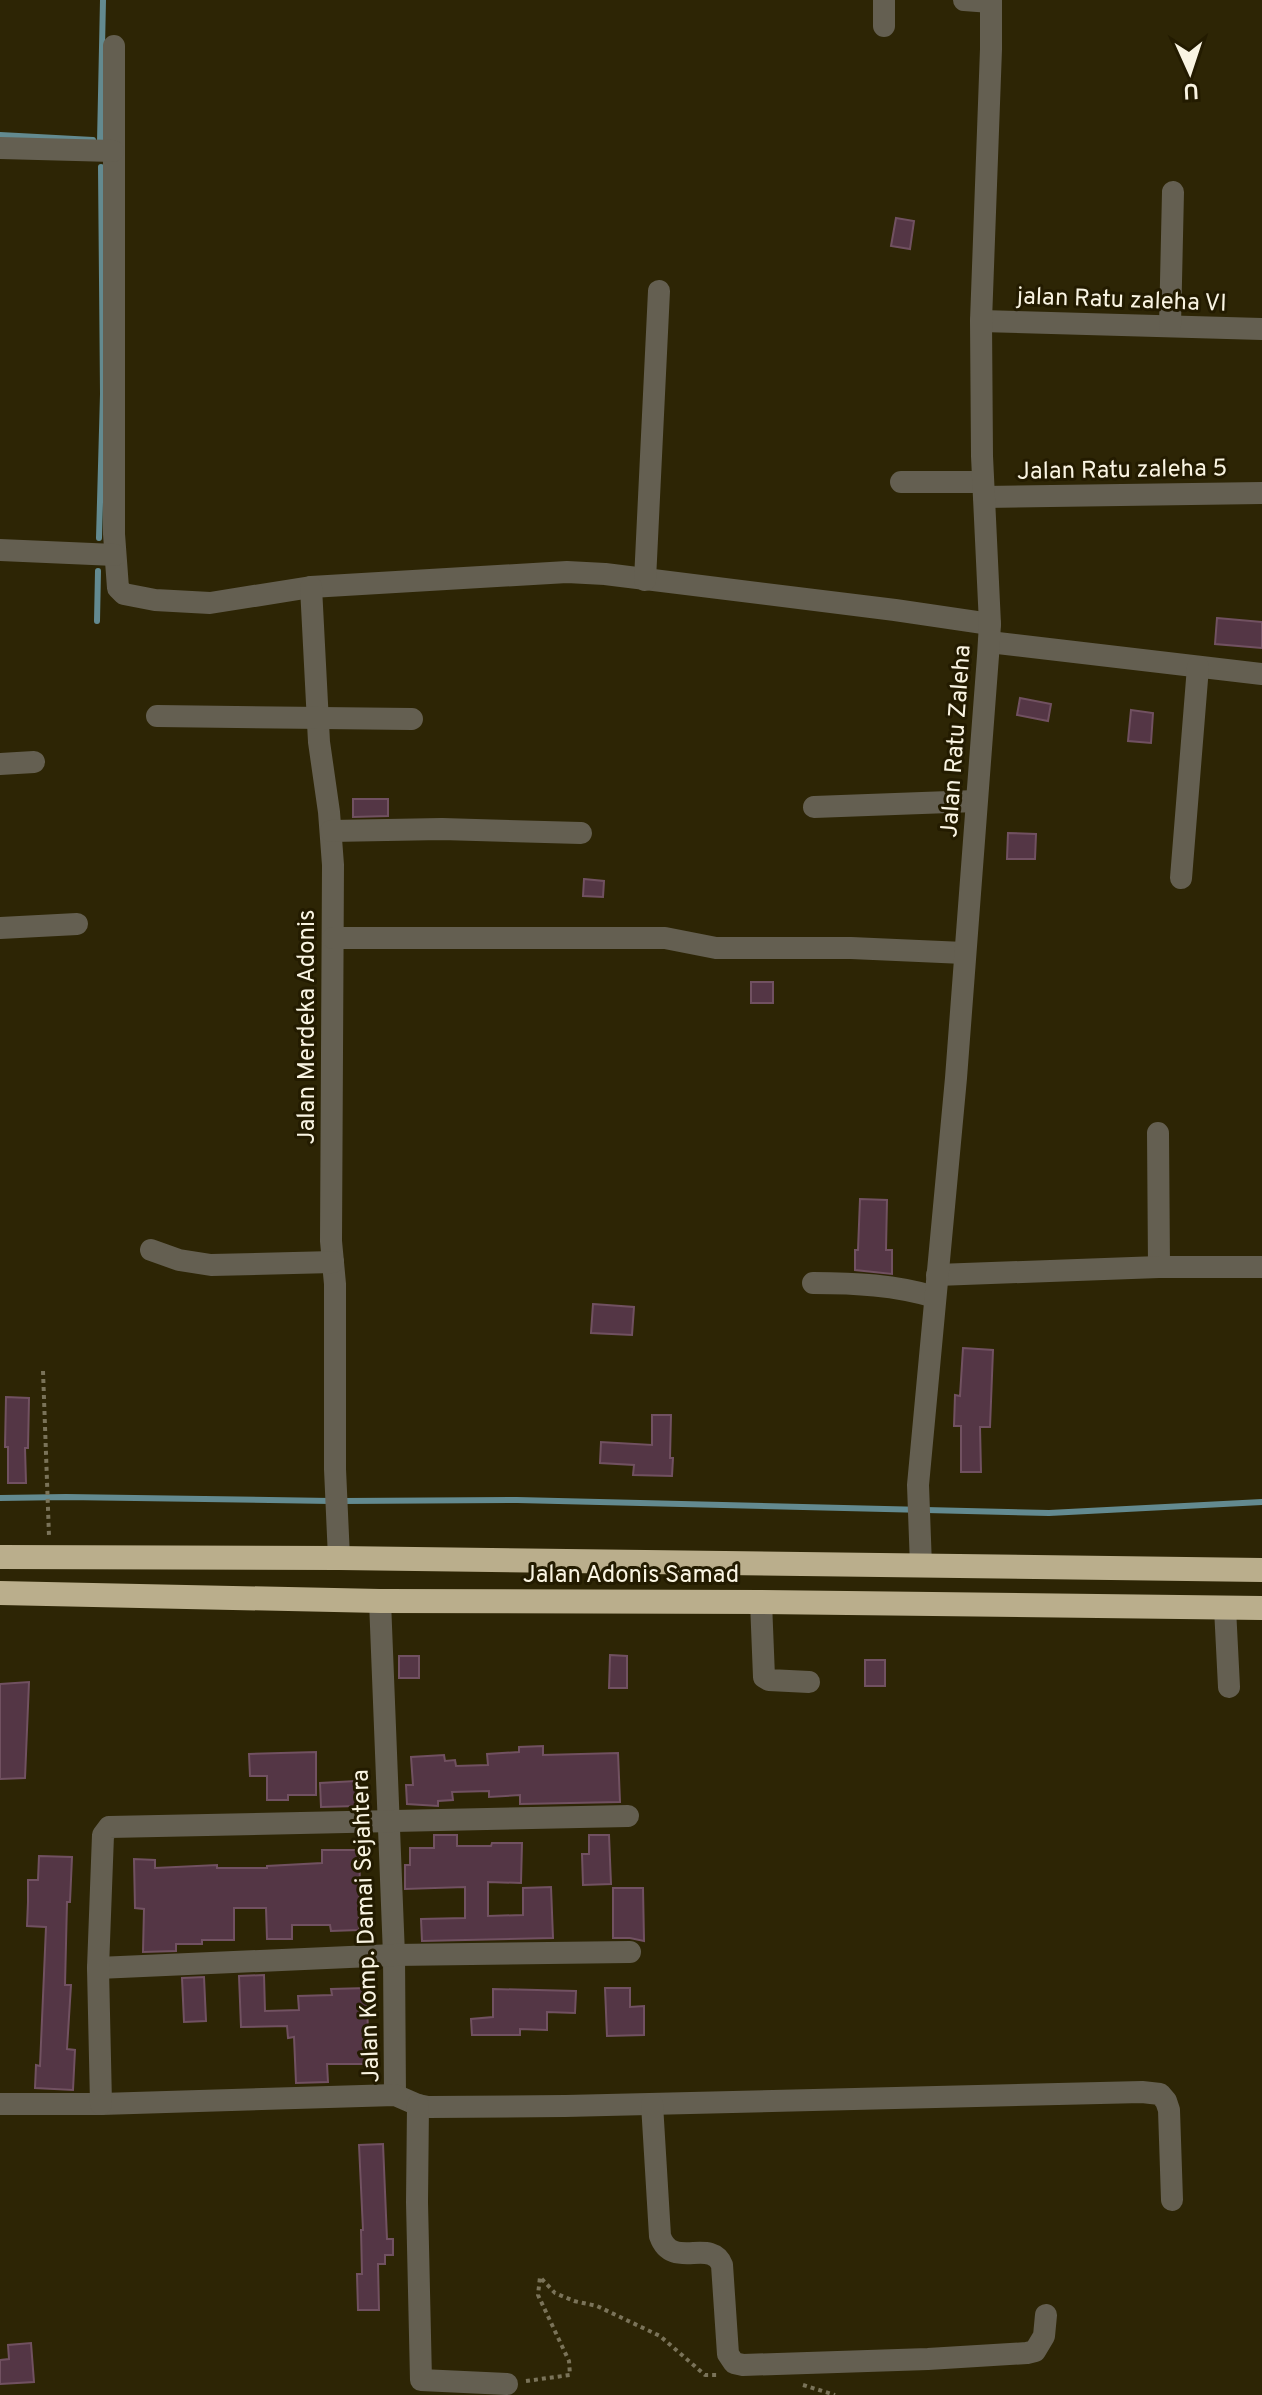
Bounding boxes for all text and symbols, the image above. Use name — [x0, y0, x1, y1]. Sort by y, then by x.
north arrow — [1150, 32, 1230, 112]
text: U — [1182, 76, 1199, 103]
street label: jalan Ratu zaleha VI — [1014, 282, 1227, 320]
street label: Jalan Ratu zaleha 5 — [1017, 454, 1228, 488]
street label: Jalan Ratu Zaleha — [935, 644, 979, 839]
street label: Jalan Merdeka Adonis — [293, 910, 323, 1144]
street label: Jalan Adonis Samad — [523, 1561, 739, 1591]
street label: Jalan Komp. Damai Sejahtera — [347, 1769, 387, 2083]

